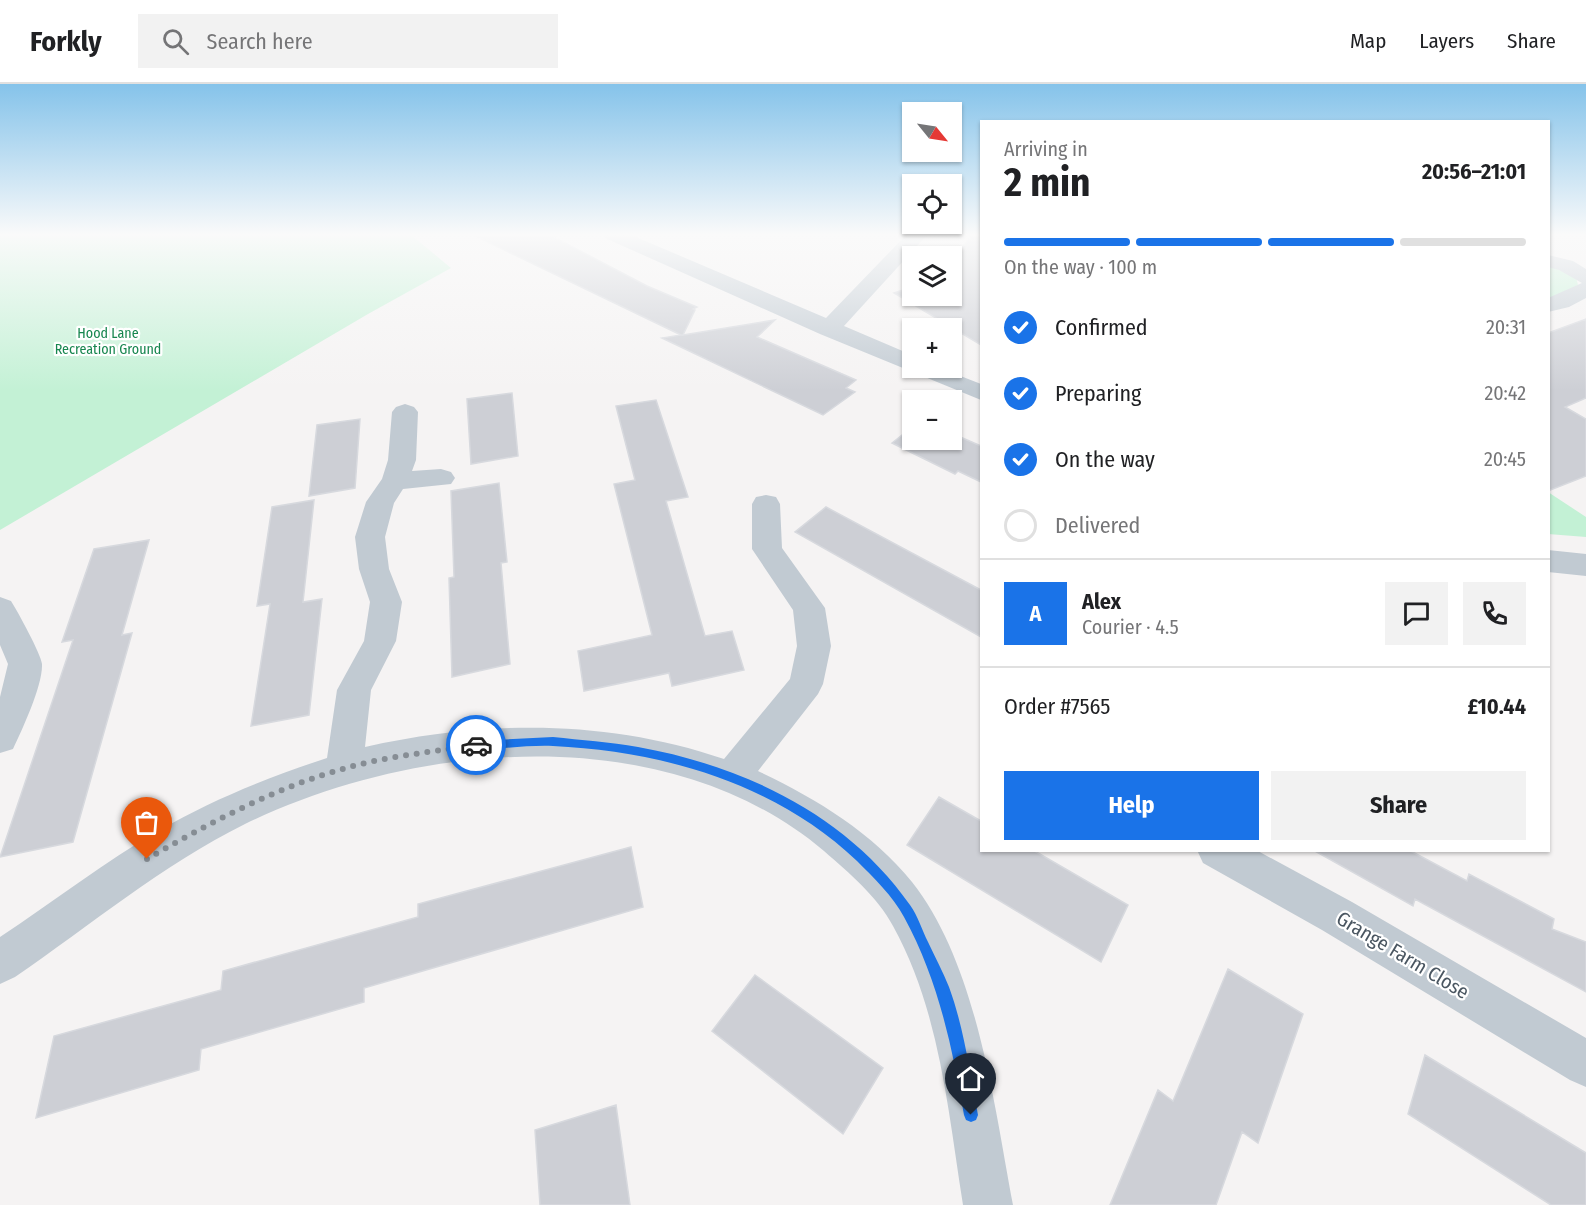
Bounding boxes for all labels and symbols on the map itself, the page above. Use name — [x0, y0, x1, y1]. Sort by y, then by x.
north arrow — [902, 102, 962, 162]
park label: Hood Lane Recreation Ground — [55, 325, 161, 358]
courier — [446, 715, 506, 775]
pin — [121, 797, 172, 859]
street label: Grange Farm Close — [1332, 906, 1474, 1004]
pin — [945, 1053, 996, 1115]

